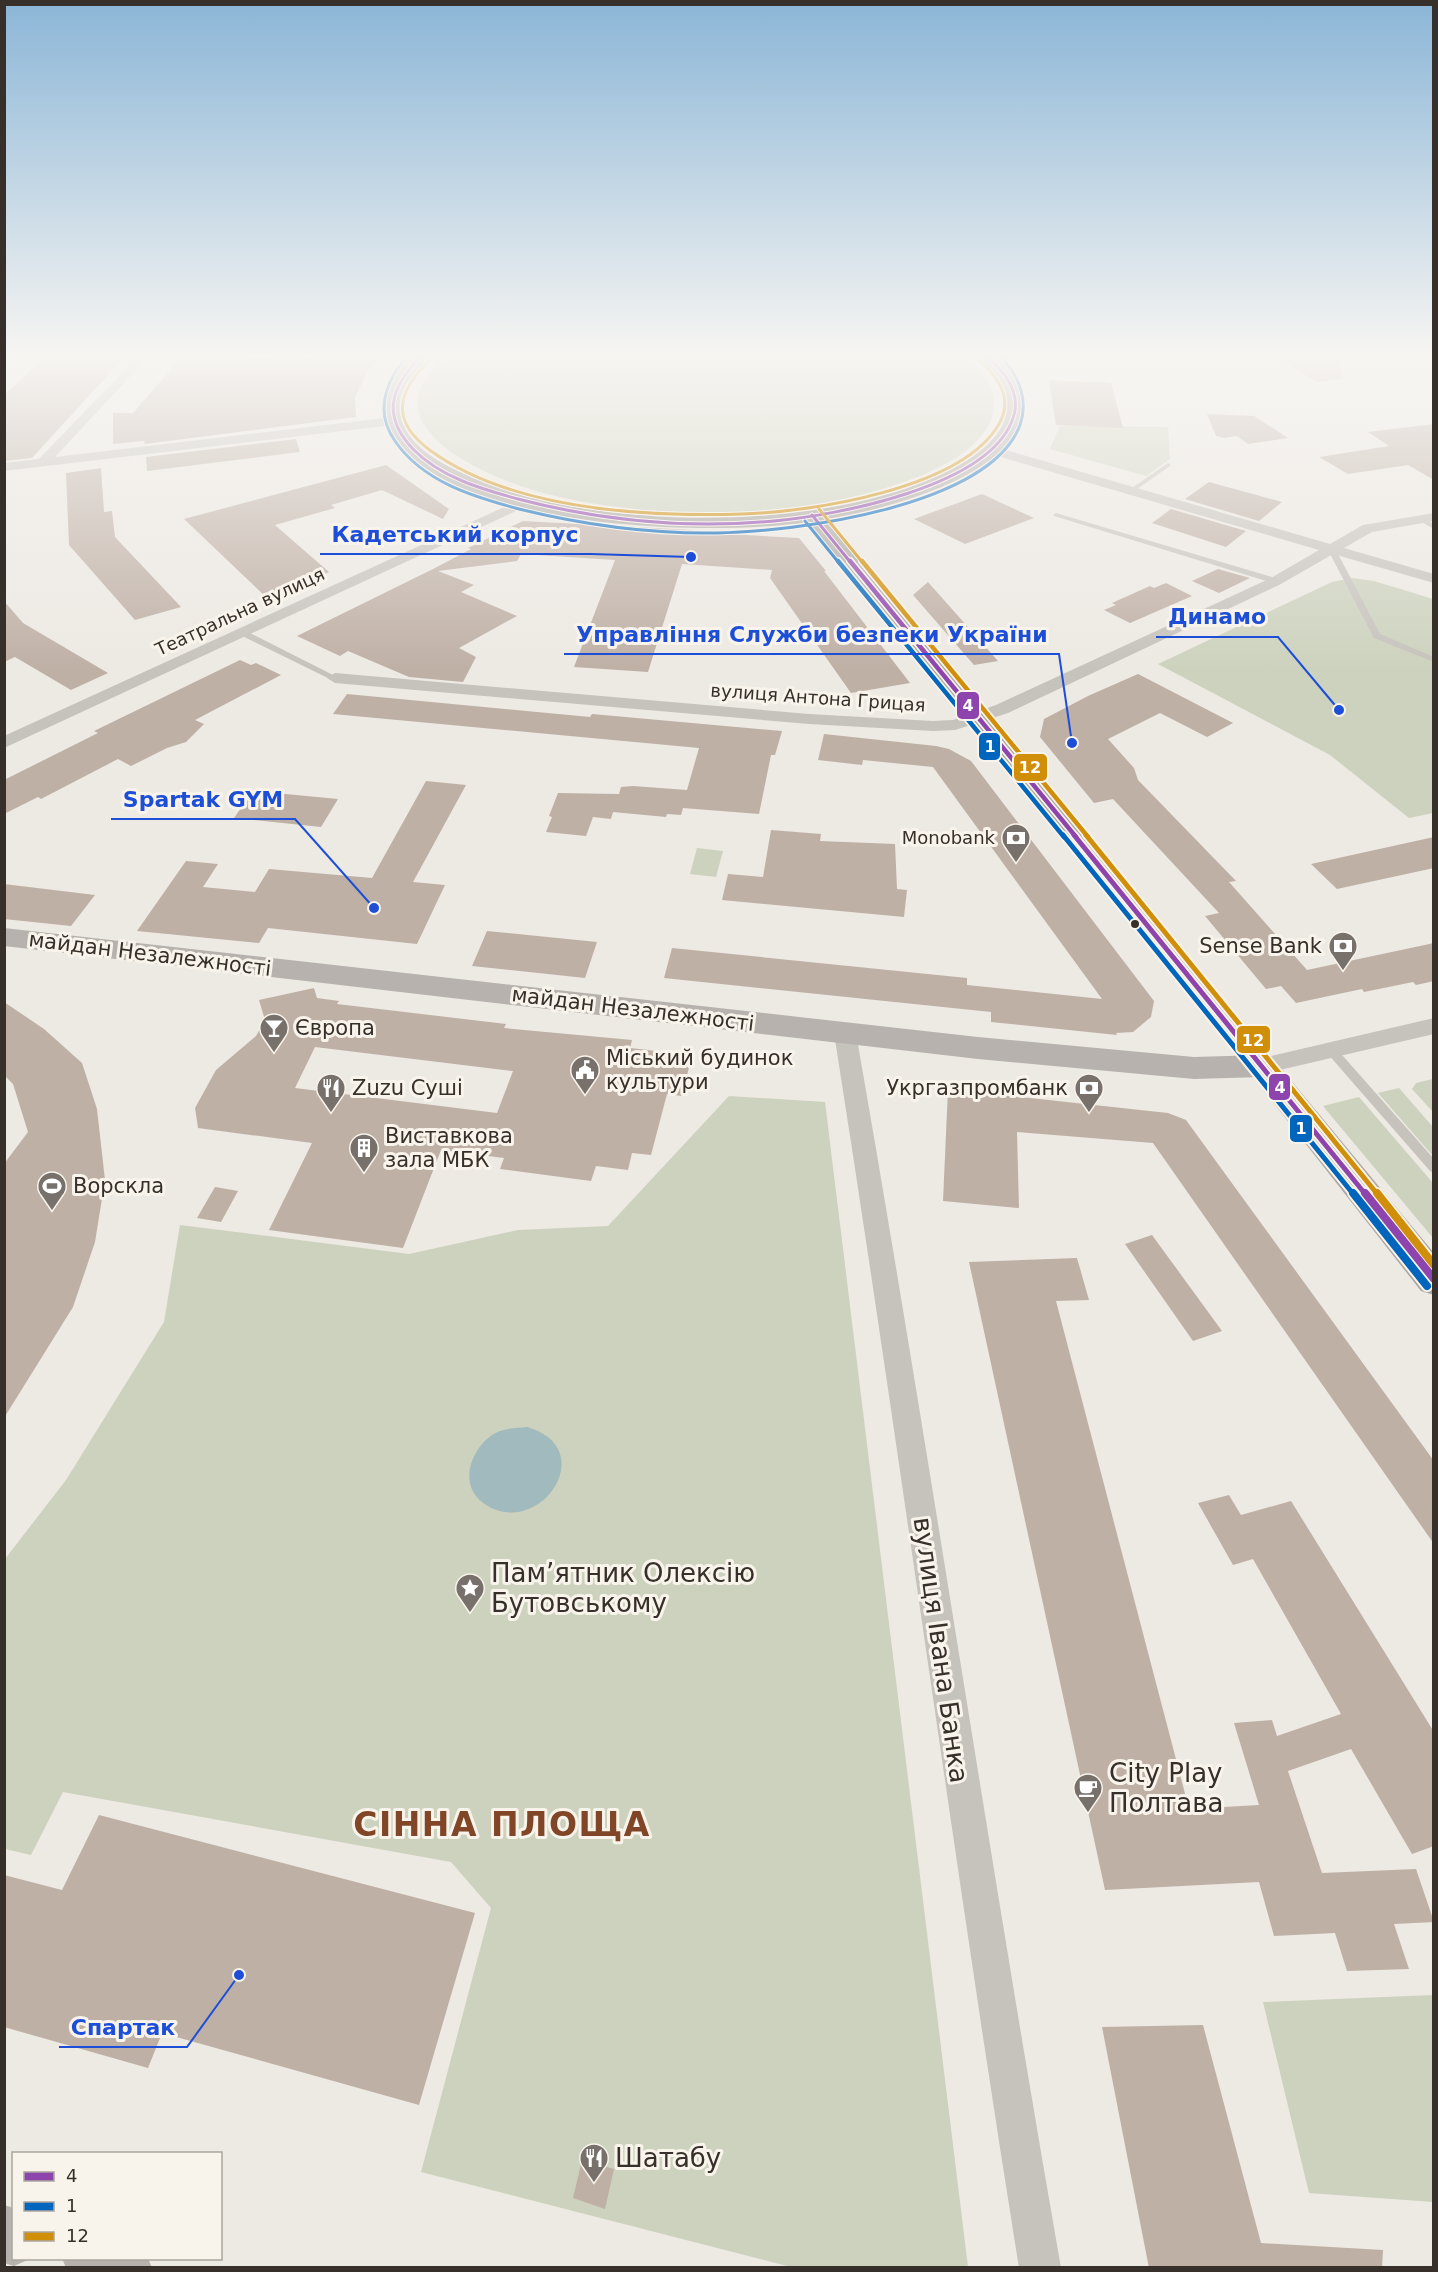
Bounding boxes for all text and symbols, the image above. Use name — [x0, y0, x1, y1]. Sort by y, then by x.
callout: Кадетський корпус — [320, 514, 591, 554]
text: Кадетський корпус — [331, 522, 579, 547]
street label: Театральна вулиця — [151, 563, 328, 660]
callout: Динамо — [1156, 597, 1278, 637]
text: Динамо — [1168, 604, 1266, 629]
callout: Управління Служби безпеки України — [564, 614, 1059, 654]
text: Управління Служби безпеки України — [576, 622, 1048, 647]
street label: вулиця Антона Грицая — [710, 680, 926, 715]
line badge: 4 — [956, 691, 980, 720]
text: 4 — [962, 696, 974, 715]
line badge: 1 — [978, 732, 1001, 761]
text: 1 — [984, 737, 996, 756]
line badge: 12 — [1013, 753, 1048, 782]
text: 12 — [1019, 758, 1041, 777]
callout: Spartak GYM — [111, 779, 295, 819]
text: Spartak GYM — [123, 787, 283, 812]
bank icon: Monobank — [1000, 822, 1032, 864]
place label: Monobank — [902, 827, 996, 848]
unlabelled marker — [1129, 918, 1141, 930]
street label: майдан Незалежності — [27, 927, 273, 981]
bank icon: Sense Bank — [1327, 930, 1359, 972]
place label: Sense Bank — [1199, 934, 1323, 958]
street label: майдан Незалежності — [510, 982, 756, 1036]
bar icon: Європа — [258, 1012, 290, 1054]
place label: Європа — [295, 1016, 375, 1040]
line badge: 12 — [1236, 1025, 1271, 1054]
text: 12 — [1242, 1031, 1264, 1050]
place label: Міський будинок культури — [606, 1046, 793, 1094]
public building icon: Міський будинок культури — [569, 1054, 601, 1096]
restaurant icon: Zuzu Суші — [315, 1072, 347, 1114]
bank icon: Укргазпромбанк — [1073, 1072, 1105, 1114]
line badge: 4 — [1268, 1073, 1291, 1101]
place label: Zuzu Суші — [352, 1076, 463, 1100]
place label: Укргазпромбанк — [886, 1076, 1068, 1100]
text: 4 — [1274, 1078, 1286, 1097]
line badge: 1 — [1289, 1114, 1313, 1143]
text: 1 — [1295, 1119, 1307, 1138]
place label: Виставкова зала МБК — [385, 1124, 513, 1172]
building icon: Виставкова зала МБК — [348, 1132, 380, 1174]
sports icon: Ворскла — [36, 1170, 68, 1212]
place label: Ворскла — [73, 1174, 164, 1198]
street label: вулиця Івана Банка — [907, 1515, 975, 1785]
place label: Пам’ятник Олексію Бутовському — [491, 1558, 755, 1618]
place icon: Пам’ятник Олексію Бутовському — [454, 1572, 486, 1614]
place label: City Play Полтава — [1109, 1758, 1223, 1818]
cafe icon: City Play Полтава — [1072, 1772, 1104, 1814]
district label: СІННА ПЛОЩА — [353, 1805, 651, 1844]
callout: Спартак — [59, 2007, 187, 2047]
text: Спартак — [71, 2015, 175, 2040]
restaurant icon: Шатабу — [578, 2142, 610, 2184]
place label: Шатабу — [615, 2143, 721, 2173]
legend — [12, 2152, 222, 2260]
text: 4 — [66, 2165, 77, 2186]
text: 1 — [66, 2195, 77, 2216]
text: 12 — [66, 2225, 89, 2246]

